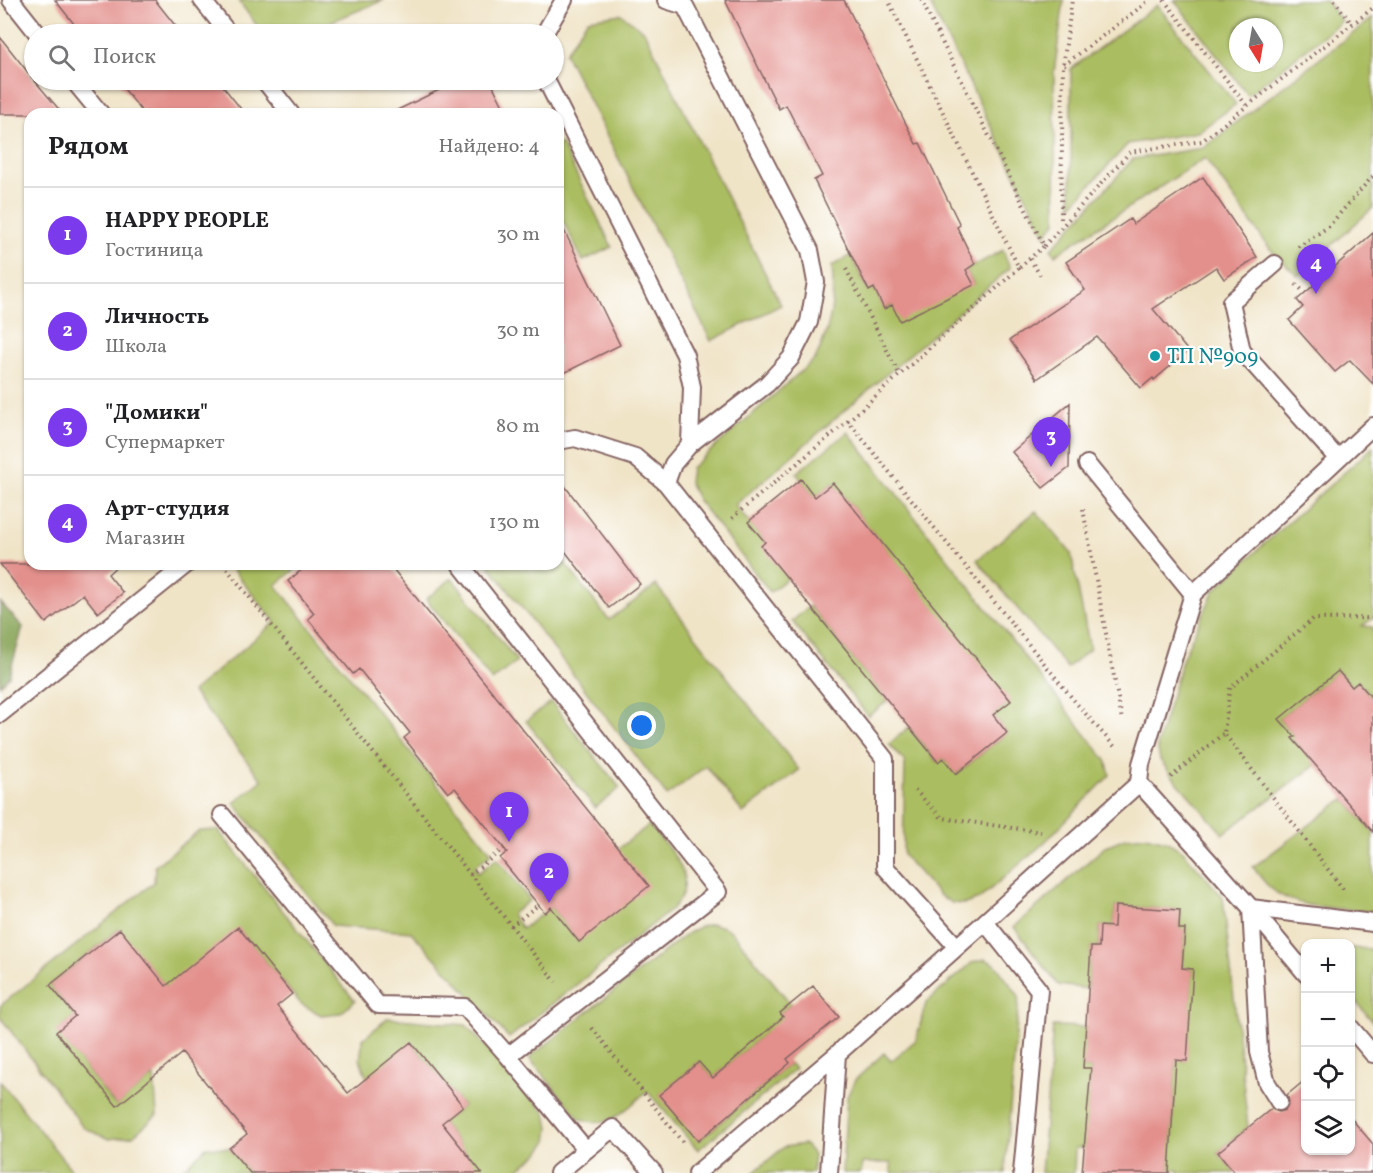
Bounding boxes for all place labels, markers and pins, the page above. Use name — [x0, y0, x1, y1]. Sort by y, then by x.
pin: 4 — [1296, 244, 1336, 294]
place label: ТП №909 — [1167, 343, 1258, 372]
marker: ТП №909 — [1148, 349, 1162, 363]
pin: 3 — [1032, 418, 1070, 467]
pin: 1 — [490, 792, 528, 842]
pin: 2 — [530, 854, 568, 903]

